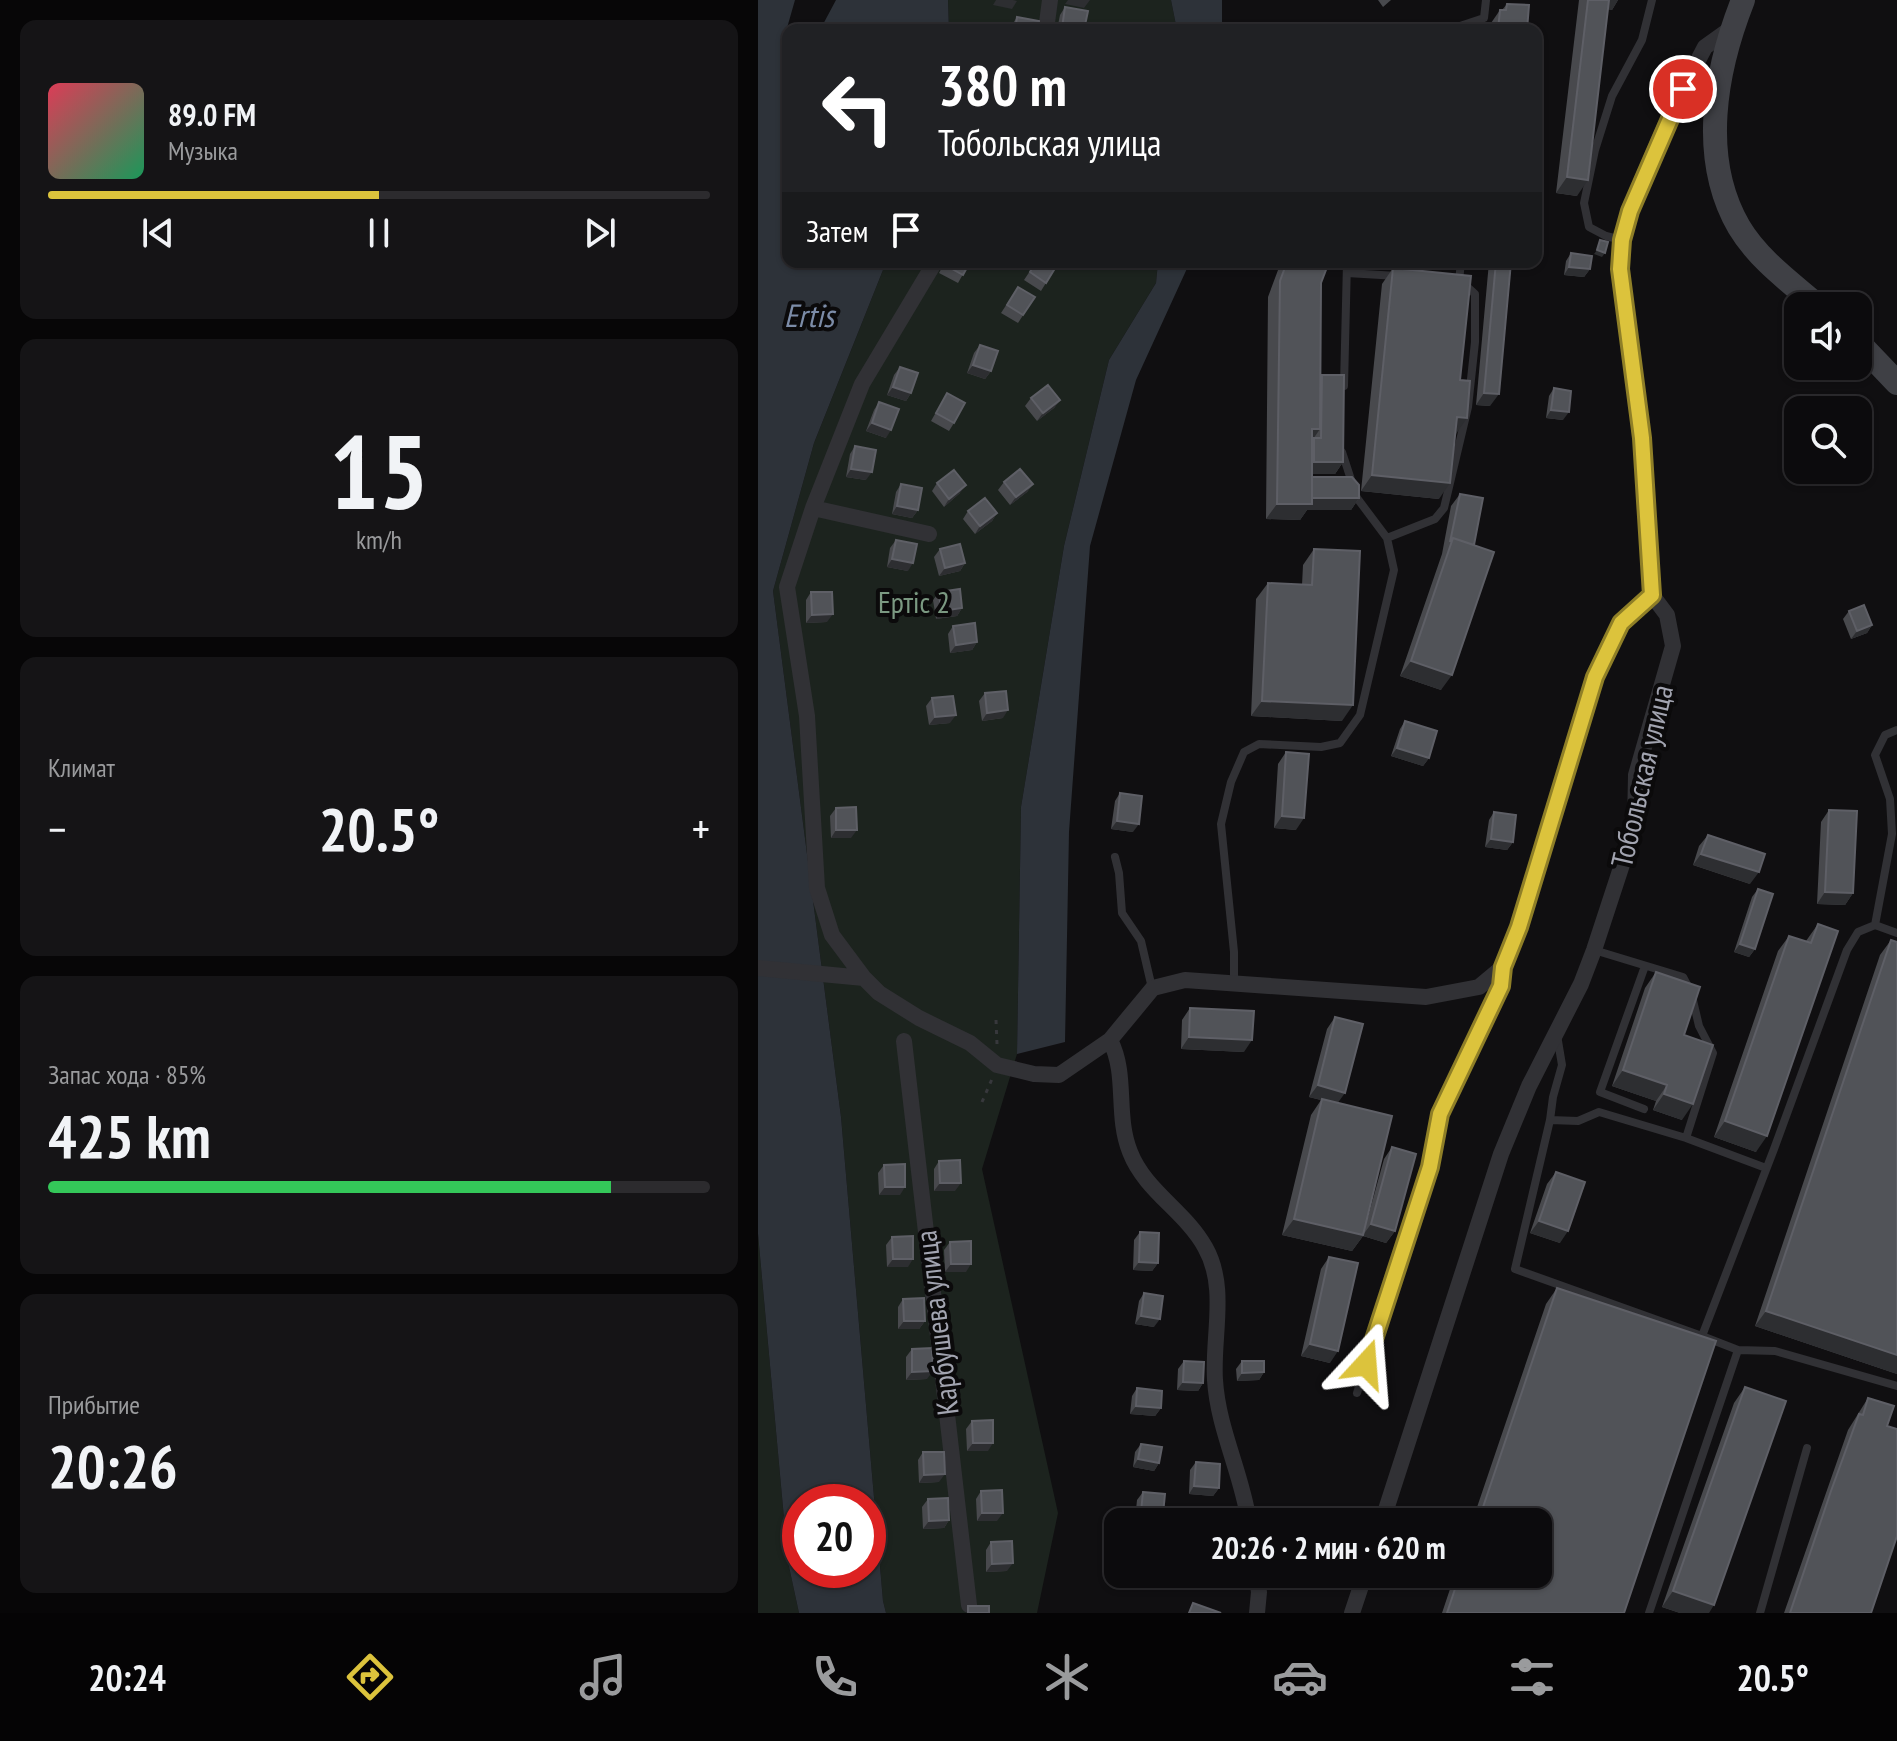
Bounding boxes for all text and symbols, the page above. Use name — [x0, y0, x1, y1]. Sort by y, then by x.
text: 380 m — [938, 49, 1067, 121]
pin — [1649, 55, 1717, 123]
icon: left — [806, 56, 910, 160]
icon: arrive — [1661, 67, 1705, 111]
text: 89.0 FM — [168, 95, 256, 134]
text: Тобольская улица — [938, 119, 1161, 166]
text: Музыка — [168, 134, 238, 167]
icon: arrive — [884, 208, 928, 252]
icon: previous — [136, 211, 180, 255]
icon: pause — [357, 211, 401, 255]
icon: next — [578, 211, 622, 255]
text: Затем — [806, 211, 868, 250]
map controls — [1784, 292, 1872, 484]
button: sound — [1784, 292, 1872, 380]
water label: Ertis — [784, 294, 837, 336]
button: search — [1784, 396, 1872, 484]
text: 15 — [329, 403, 429, 538]
text: km/h — [356, 523, 402, 556]
park label: Ертіс 2 — [878, 582, 950, 621]
street label: Тобольская улица — [1601, 681, 1681, 871]
text: Климат — [48, 751, 115, 784]
text: 20.5° — [319, 790, 439, 868]
text: − — [48, 800, 66, 857]
text: + — [692, 800, 710, 857]
text: Запас хода · 85% — [48, 1058, 206, 1091]
text: 425 km — [48, 1097, 211, 1175]
street label: Карбушева улица — [905, 1228, 967, 1418]
position arrow — [1324, 1322, 1408, 1406]
text: Прибытие — [48, 1388, 140, 1421]
text: 20:26 — [48, 1427, 178, 1505]
speed limit sign: 20 — [782, 1484, 886, 1588]
text: 20:26 · 2 мин · 620 m — [1210, 1528, 1446, 1567]
icon: directions — [342, 1649, 398, 1705]
icon: music — [575, 1649, 631, 1705]
icon: phone — [807, 1649, 863, 1705]
icon: climate — [1039, 1649, 1095, 1705]
icon: car — [1272, 1649, 1328, 1705]
icon: filters — [1504, 1649, 1560, 1705]
text: 20:24 — [88, 1654, 166, 1701]
text: 20.5° — [1736, 1654, 1809, 1701]

